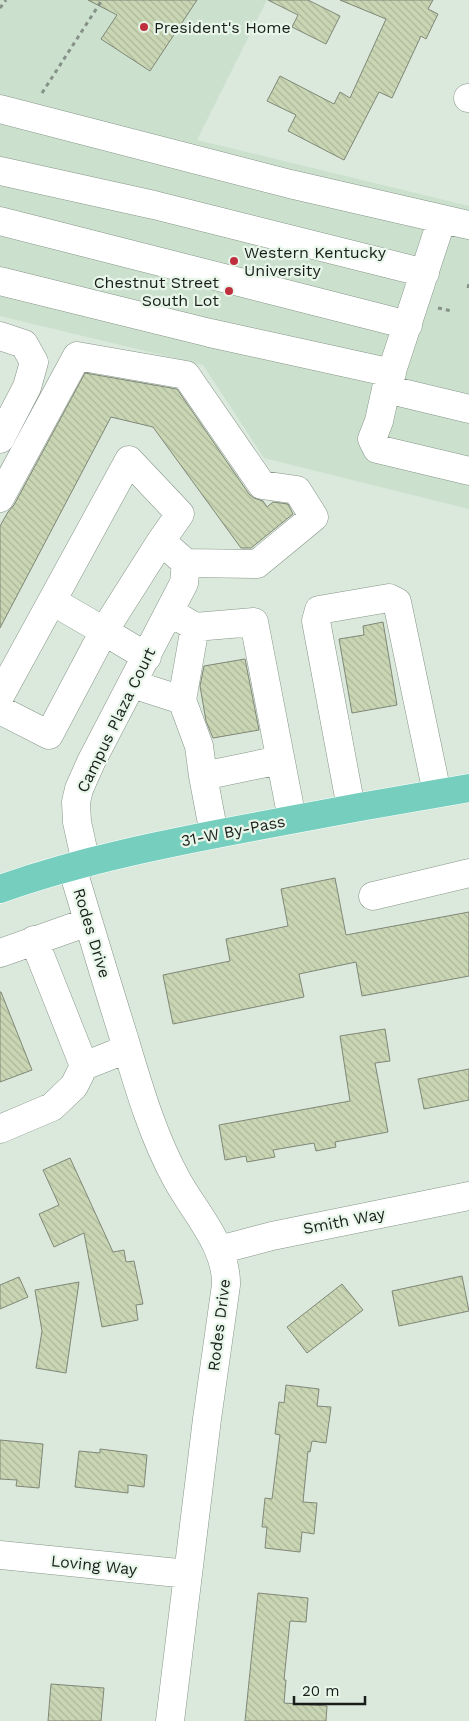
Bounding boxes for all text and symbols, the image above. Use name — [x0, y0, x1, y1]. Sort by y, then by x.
place label: President's Home — [154, 18, 291, 37]
marker: President's Home — [138, 21, 150, 33]
place label: Western Kentucky University — [244, 243, 387, 280]
marker: Western Kentucky University — [228, 255, 240, 267]
place label: Chestnut Street South Lot — [94, 273, 219, 310]
marker: Chestnut Street South Lot — [223, 285, 235, 297]
street label: Campus Plaza Court — [73, 644, 159, 795]
street label: 31-W By-Pass — [179, 812, 287, 850]
street label: Rodes Drive — [69, 886, 115, 980]
street label: Smith Way — [301, 1204, 387, 1238]
street label: Rodes Drive — [204, 1278, 234, 1372]
street label: Loving Way — [50, 1551, 139, 1579]
scale bar — [294, 1674, 365, 1706]
text: 20 m — [302, 1682, 340, 1700]

